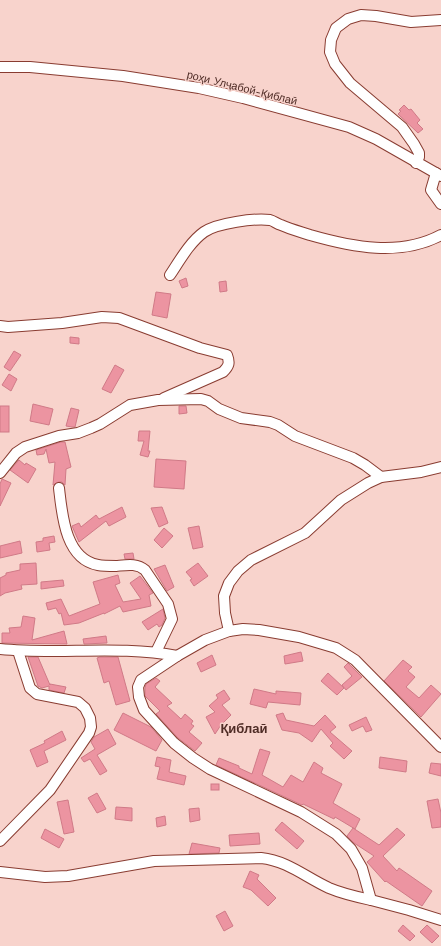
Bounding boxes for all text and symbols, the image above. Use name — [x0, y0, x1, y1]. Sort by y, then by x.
street label: роҳи Улҷабой-Қиблаӣ — [185, 68, 299, 108]
district label: Қиблаӣ — [220, 721, 268, 736]

